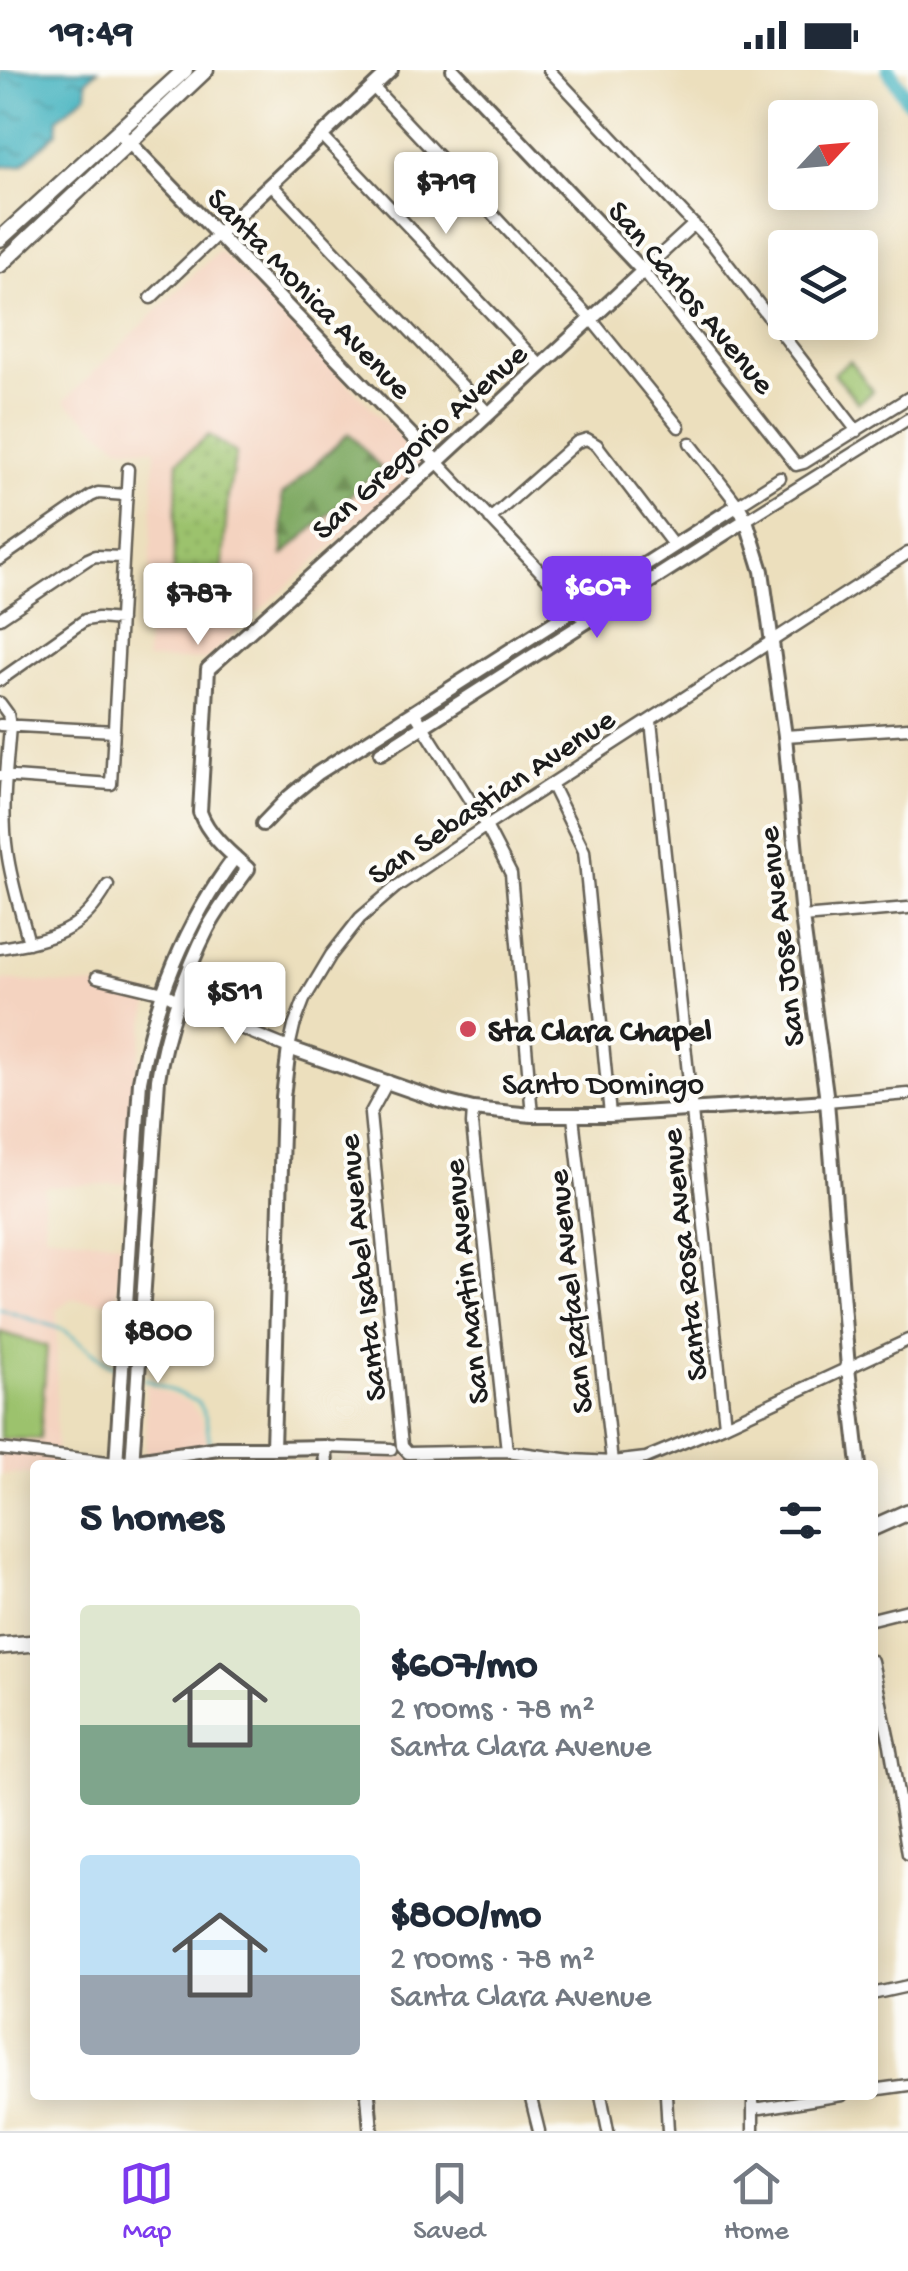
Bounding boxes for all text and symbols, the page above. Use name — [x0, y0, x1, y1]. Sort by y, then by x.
text: 19:49 — [50, 13, 133, 57]
north arrow — [768, 100, 878, 210]
map controls — [768, 100, 878, 340]
pin: $719 — [387, 152, 505, 237]
text: $719 — [416, 165, 476, 203]
street label: Santa Monica Avenue — [197, 182, 419, 410]
street label: San Carlos Avenue — [597, 195, 782, 404]
button: layers — [768, 230, 878, 340]
street label: San Gregorio Avenue — [306, 337, 537, 550]
pin: $607 — [538, 556, 656, 641]
pin: $787 — [139, 563, 257, 648]
text: $607 — [564, 569, 630, 607]
text: $787 — [165, 576, 231, 614]
street label: San Sebastian Avenue — [362, 702, 624, 896]
street label: San Jose Avenue — [752, 824, 816, 1048]
pin: $511 — [176, 962, 294, 1047]
text: $511 — [206, 975, 264, 1013]
place label: Sta Clara Chapel — [488, 1015, 712, 1053]
marker: Sta Clara Chapel — [457, 1018, 479, 1040]
street label: Santo Domingo — [502, 1068, 704, 1106]
street label: Santa Rosa Avenue — [655, 1126, 719, 1382]
street label: Santa Isabel Avenue — [332, 1132, 398, 1403]
street label: San Martin Avenue — [437, 1157, 501, 1406]
street label: San Rafael Avenue — [541, 1167, 605, 1415]
pin: $800 — [99, 1301, 217, 1386]
text: $800 — [124, 1314, 192, 1352]
icon: filters — [773, 1493, 828, 1548]
text: 5 homes — [80, 1496, 223, 1545]
text: $607/mo — [390, 1643, 538, 1692]
icon: home — [160, 1645, 280, 1765]
text: 2 rooms · 78 m² — [390, 1692, 595, 1730]
text: Santa Clara Avenue — [390, 1730, 651, 1768]
text: $800/mo — [390, 1893, 541, 1942]
icon: home — [160, 1895, 280, 2015]
text: 2 rooms · 78 m² — [390, 1942, 595, 1980]
text: Santa Clara Avenue — [390, 1980, 651, 2018]
tab: Map — [119, 2156, 174, 2249]
tab: Saved — [413, 2156, 485, 2249]
tab: Home — [724, 2156, 789, 2249]

